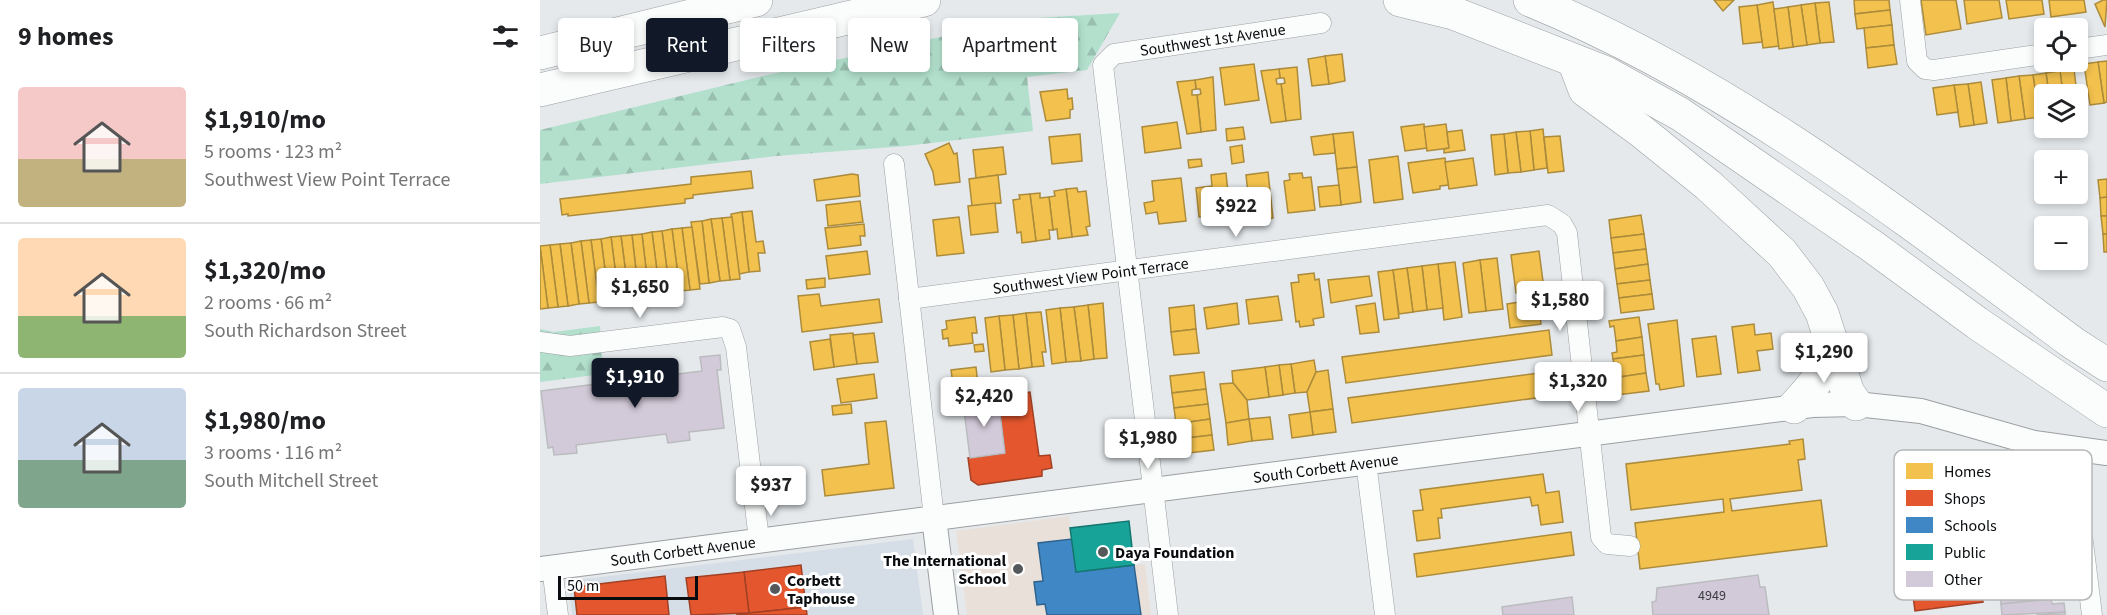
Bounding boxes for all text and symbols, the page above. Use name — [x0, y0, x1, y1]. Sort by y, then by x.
text: 9 homes — [18, 18, 113, 55]
chip: Buy — [558, 18, 634, 72]
chip: Rent — [646, 18, 728, 72]
chip: Filters — [740, 18, 836, 72]
chip: New — [848, 18, 930, 72]
chip: Apartment — [942, 18, 1078, 72]
street label: Southwest 1st Avenue — [1138, 18, 1287, 62]
map controls — [2034, 18, 2088, 270]
button: locate — [2034, 18, 2088, 72]
icon: filters — [489, 20, 522, 53]
button: layers — [2034, 84, 2088, 138]
text: $1,910/mo — [204, 101, 326, 138]
icon: home — [66, 111, 138, 183]
text: 5 rooms · 123 m² — [204, 138, 342, 166]
button: + — [2034, 150, 2088, 204]
text: Southwest View Point Terrace — [204, 166, 450, 194]
pin: $922 — [1200, 187, 1272, 238]
text: $922 — [1215, 192, 1257, 220]
button: − — [2034, 216, 2088, 270]
text: $1,320/mo — [204, 252, 326, 289]
street label: Southwest View Point Terrace — [991, 252, 1190, 300]
icon: home — [66, 262, 138, 334]
pin: $1,650 — [591, 268, 689, 319]
text: $1,650 — [611, 273, 669, 301]
pin: $1,580 — [1511, 281, 1609, 332]
text: $1,580 — [1531, 286, 1589, 314]
text: 2 rooms · 66 m² — [204, 289, 332, 317]
text: South Richardson Street — [204, 317, 407, 345]
pin: $1,290 — [1775, 333, 1873, 384]
text: $1,290 — [1795, 338, 1853, 366]
pin: $1,910 — [586, 358, 684, 409]
pin: $1,320 — [1529, 362, 1627, 413]
text: $1,910 — [606, 363, 664, 391]
text: $1,320 — [1549, 367, 1607, 395]
pin: $2,420 — [935, 377, 1033, 428]
text: $2,420 — [955, 382, 1013, 410]
text: $1,980/mo — [204, 402, 326, 439]
icon: home — [66, 412, 138, 484]
pin: $1,980 — [1099, 419, 1197, 470]
text: $1,980 — [1119, 424, 1177, 452]
text: 3 rooms · 116 m² — [204, 439, 342, 467]
street label: South Corbett Avenue — [1252, 448, 1400, 489]
legend — [1894, 450, 2092, 600]
text: Homes — [1944, 461, 1991, 483]
pin: $937 — [735, 466, 807, 517]
text: South Mitchell Street — [204, 467, 378, 495]
text: $937 — [750, 471, 792, 499]
text: Shops — [1944, 488, 1986, 510]
text: Schools — [1944, 515, 1997, 537]
street label: South Corbett Avenue — [609, 531, 757, 572]
place label: Daya Foundation — [1115, 542, 1234, 564]
text: Public — [1944, 542, 1986, 564]
marker: Daya Foundation — [1096, 545, 1110, 559]
place label: The International School — [883, 550, 1006, 590]
marker: The International School — [1011, 562, 1025, 576]
text: Other — [1944, 569, 1983, 591]
place label: Corbett Taphouse — [787, 570, 855, 610]
scale bar — [558, 573, 698, 600]
text: 50 m — [567, 575, 599, 597]
marker: Corbett Taphouse — [768, 582, 782, 596]
house number: 4949 — [1698, 586, 1726, 606]

